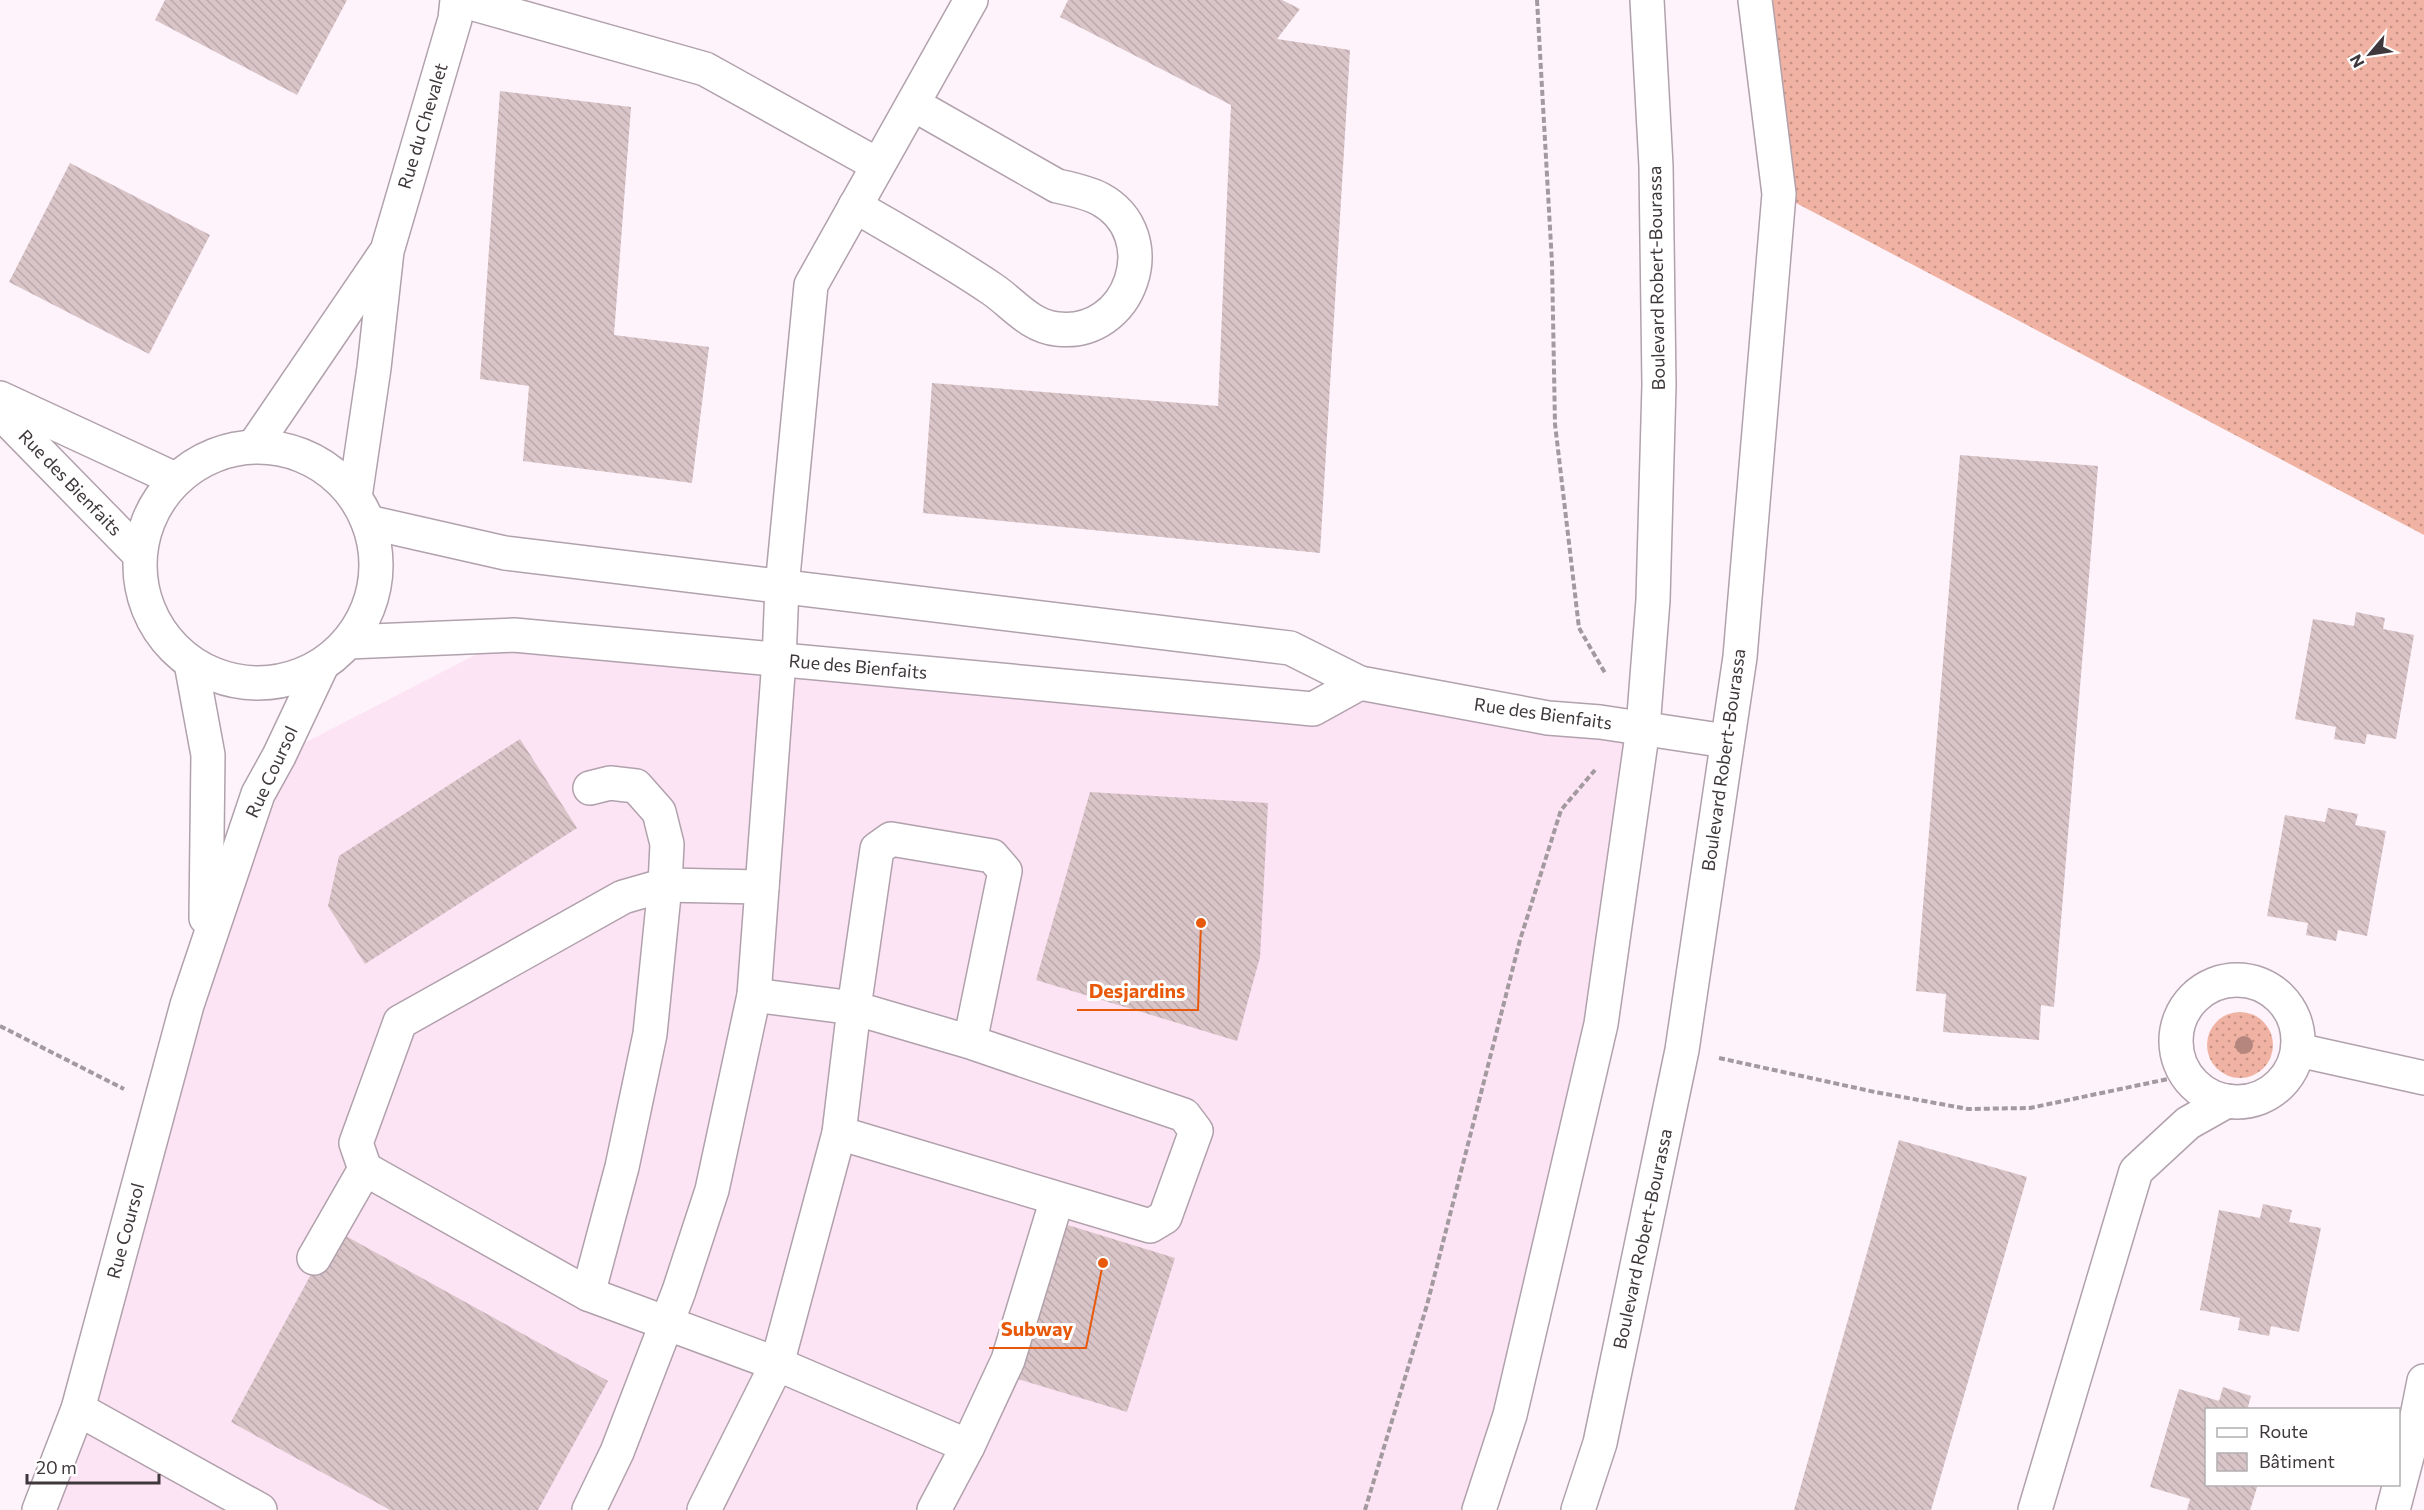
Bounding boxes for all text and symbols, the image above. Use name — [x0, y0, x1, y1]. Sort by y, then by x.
north arrow — [2340, 24, 2400, 84]
text: N — [2345, 52, 2368, 71]
street label: Rue du Chevalet — [392, 60, 452, 191]
street label: Boulevard Robert-Bourassa — [1643, 166, 1669, 391]
street label: Rue des Bienfaits — [14, 425, 127, 540]
street label: Boulevard Robert-Bourassa — [1696, 647, 1750, 873]
street label: Rue des Bienfaits — [788, 649, 928, 683]
street label: Rue des Bienfaits — [1473, 692, 1614, 734]
street label: Rue Coursol — [240, 722, 302, 821]
callout: Desjardins — [1077, 972, 1198, 1010]
text: Desjardins — [1089, 978, 1185, 1002]
street label: Boulevard Robert-Bourassa — [1608, 1127, 1676, 1351]
street label: Rue Coursol — [102, 1180, 148, 1281]
callout: Subway — [989, 1310, 1086, 1348]
text: Subway — [1001, 1316, 1073, 1340]
legend — [2205, 1408, 2400, 1486]
text: Route — [2259, 1420, 2308, 1442]
scale bar — [27, 1447, 159, 1485]
text: Bâtiment — [2259, 1450, 2335, 1472]
text: 20 m — [36, 1456, 77, 1478]

